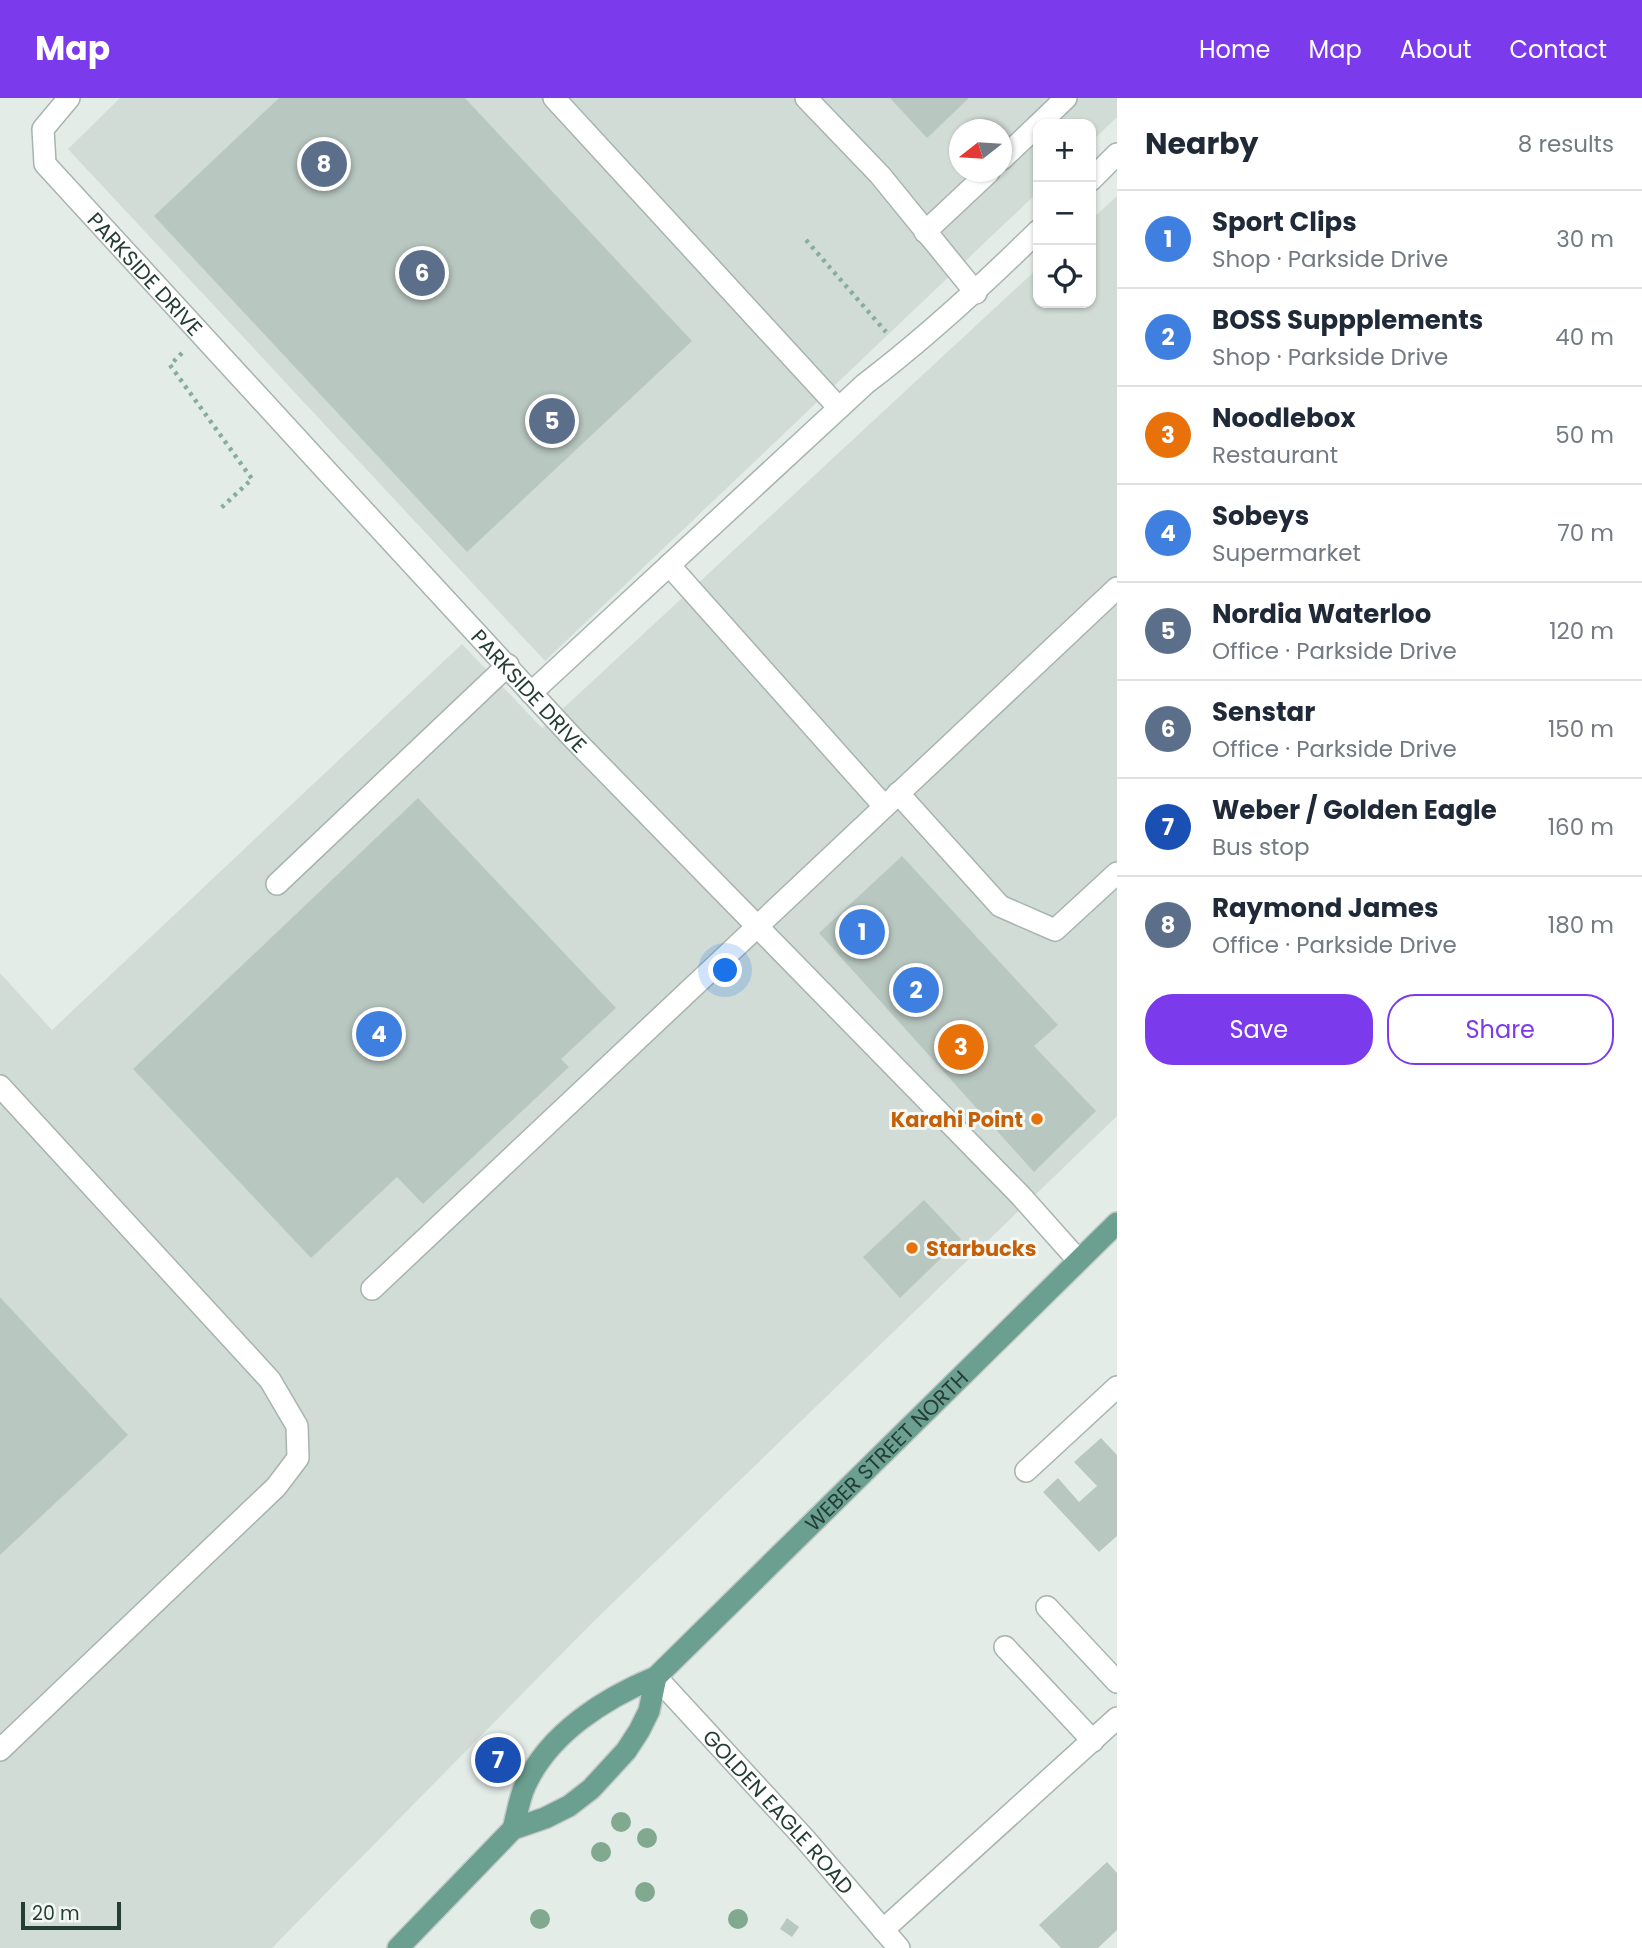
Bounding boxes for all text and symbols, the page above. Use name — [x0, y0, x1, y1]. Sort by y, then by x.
text: Map — [35, 25, 110, 72]
text: Home — [1199, 33, 1271, 66]
text: Map — [1309, 33, 1362, 66]
text: About — [1400, 33, 1471, 66]
text: Contact — [1509, 33, 1607, 66]
north arrow — [949, 119, 1012, 182]
map controls — [1033, 119, 1096, 308]
button: + — [1033, 119, 1096, 182]
text: Nearby — [1145, 122, 1259, 165]
text: 8 results — [1518, 128, 1614, 160]
pin: 8 — [301, 138, 347, 190]
button: − — [1033, 182, 1096, 245]
text: Sport Clips — [1212, 204, 1357, 240]
street label: PARKSIDE DRIVE — [81, 205, 209, 342]
text: 1 — [1164, 223, 1172, 255]
text: 30 m — [1556, 223, 1614, 255]
text: Shop · Parkside Drive — [1212, 243, 1448, 275]
button: locate — [1033, 245, 1096, 308]
pin: 6 — [399, 247, 445, 299]
text: BOSS Suppplements — [1212, 302, 1483, 338]
text: 2 — [1161, 321, 1175, 353]
text: 40 m — [1555, 321, 1614, 353]
text: Shop · Parkside Drive — [1212, 341, 1448, 373]
pin: 5 — [529, 395, 575, 447]
text: Noodlebox — [1212, 400, 1356, 436]
text: 3 — [1161, 419, 1175, 451]
text: 50 m — [1555, 419, 1614, 451]
text: Restaurant — [1212, 439, 1338, 471]
text: Sobeys — [1212, 498, 1309, 534]
text: 4 — [1160, 517, 1176, 549]
text: 70 m — [1557, 517, 1614, 549]
text: Supermarket — [1212, 537, 1361, 569]
text: Nordia Waterloo — [1212, 596, 1431, 632]
text: 5 — [1161, 615, 1175, 647]
text: 120 m — [1549, 615, 1614, 647]
street label: PARKSIDE DRIVE — [465, 623, 594, 759]
text: Office · Parkside Drive — [1212, 635, 1457, 667]
text: Senstar — [1212, 694, 1315, 730]
text: 6 — [1161, 713, 1175, 745]
text: 150 m — [1548, 713, 1614, 745]
text: Office · Parkside Drive — [1212, 733, 1457, 765]
text: Weber / Golden Eagle — [1212, 792, 1497, 828]
text: 7 — [1162, 811, 1174, 843]
text: 160 m — [1548, 811, 1614, 843]
text: Bus stop — [1212, 831, 1310, 863]
text: Raymond James — [1212, 890, 1439, 926]
pin: 1 — [839, 906, 885, 958]
text: 8 — [1161, 909, 1175, 941]
text: 180 m — [1548, 909, 1614, 941]
text: Office · Parkside Drive — [1212, 929, 1457, 961]
your location — [708, 953, 742, 987]
pin: 2 — [893, 964, 939, 1016]
button: Save — [1145, 994, 1373, 1065]
button: Share — [1387, 994, 1614, 1065]
pin: 4 — [356, 1008, 402, 1060]
pin: 3 — [938, 1021, 984, 1073]
place label: Karahi Point — [891, 1105, 1023, 1134]
marker: Karahi Point — [1029, 1111, 1045, 1127]
place label: Starbucks — [926, 1234, 1037, 1263]
marker: Starbucks — [904, 1240, 920, 1256]
street label: WEBER STREET NORTH — [798, 1363, 974, 1537]
street label: GOLDEN EAGLE ROAD — [696, 1723, 861, 1900]
pin: 7 — [475, 1734, 521, 1786]
scale bar — [21, 1899, 121, 1931]
text: 20 m — [32, 1900, 80, 1927]

